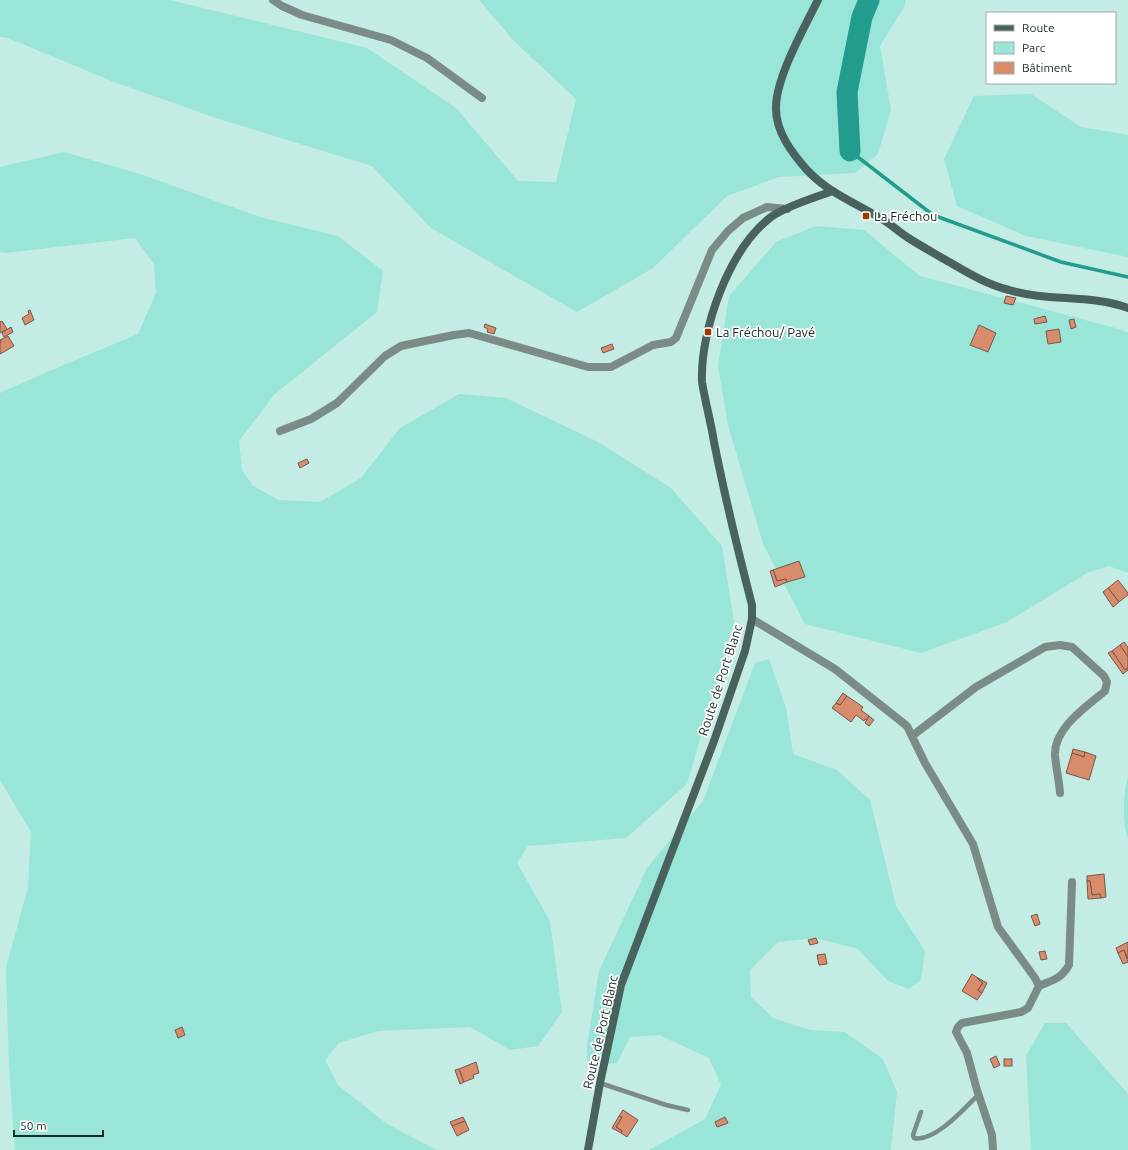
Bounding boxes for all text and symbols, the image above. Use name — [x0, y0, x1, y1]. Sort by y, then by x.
legend — [986, 12, 1116, 84]
text: Route — [1022, 21, 1055, 34]
text: Parc — [1022, 41, 1046, 54]
text: Bâtiment — [1022, 61, 1072, 74]
place label: La Fréchou — [874, 209, 938, 223]
marker: La Fréchou — [861, 211, 871, 221]
place label: La Fréchou/ Pavé — [716, 325, 815, 339]
marker: La Fréchou/ Pavé — [703, 327, 713, 337]
street label: Route de Port Blanc — [695, 623, 745, 737]
street label: Route de Port Blanc — [580, 974, 620, 1090]
scale bar — [14, 1112, 103, 1138]
text: 50 m — [20, 1119, 47, 1132]

